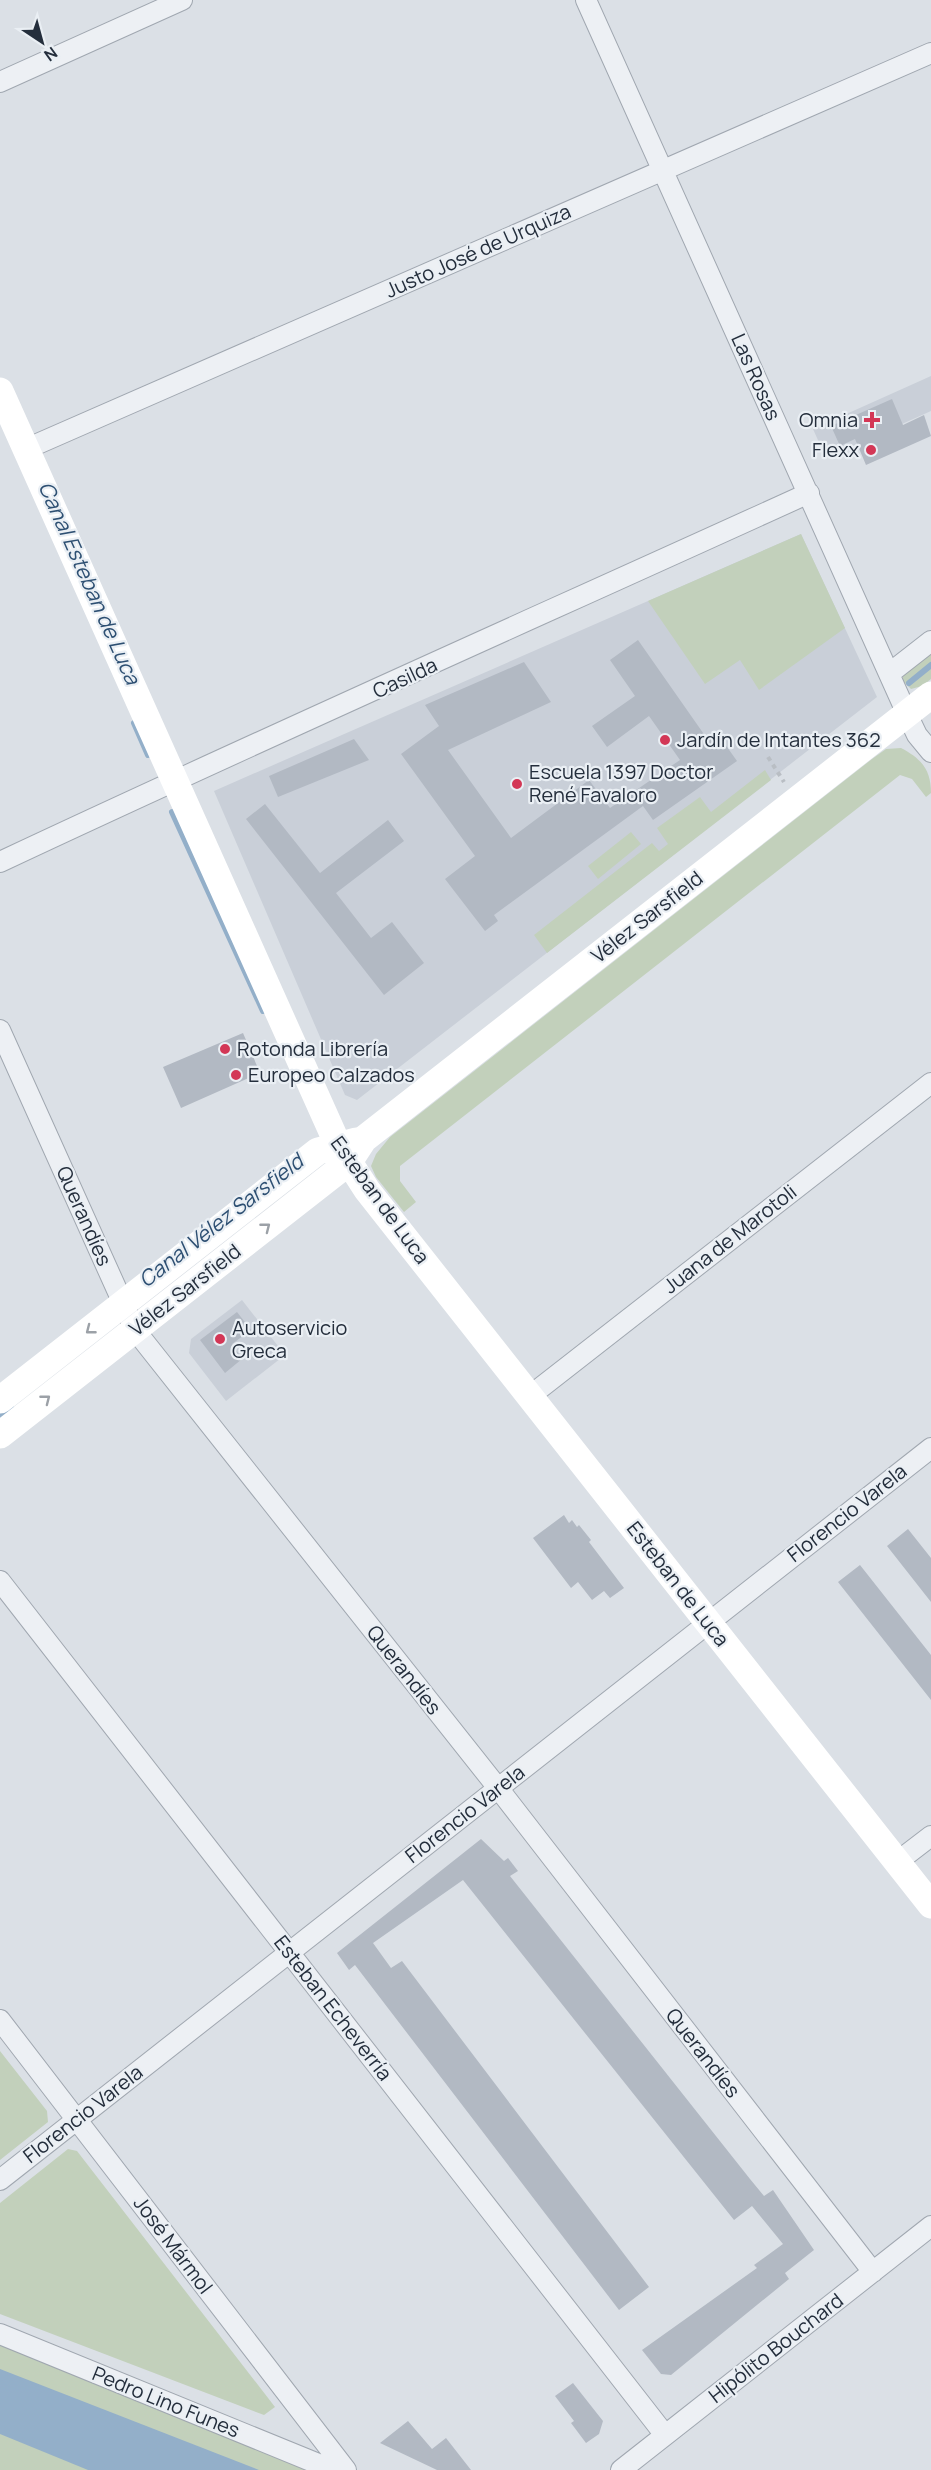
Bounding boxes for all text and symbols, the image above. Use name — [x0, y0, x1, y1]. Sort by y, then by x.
north arrow — [12, 12, 72, 72]
text: N — [40, 42, 62, 66]
street label: Justo José de Urquiza — [381, 197, 575, 304]
street label: Las Rosas — [725, 329, 788, 424]
place label: Omnia — [799, 406, 858, 433]
marker: Omnia — [863, 411, 881, 429]
place label: Flexx — [812, 436, 859, 463]
marker: Flexx — [864, 443, 878, 457]
water label: Canal Esteban de Luca — [33, 477, 148, 690]
street label: Casilda — [368, 651, 441, 704]
place label: Jardín de Intantes 362 — [677, 726, 881, 753]
marker: Jardín de Intantes 362 — [658, 733, 672, 747]
place label: Escuela 1397 Doctor René Favaloro — [529, 758, 713, 808]
marker: Escuela 1397 Doctor René Favaloro — [510, 777, 524, 791]
street label: Vélez Sarsfield — [585, 864, 708, 969]
place label: Rotonda Librería — [237, 1035, 388, 1062]
marker: Rotonda Librería — [218, 1042, 232, 1056]
place label: Europeo Calzados — [248, 1061, 415, 1088]
marker: Europeo Calzados — [229, 1068, 243, 1082]
street label: Esteban de Luca — [325, 1130, 436, 1269]
water label: Canal Vélez Sarsfield — [134, 1149, 308, 1293]
street label: Querandíes — [50, 1162, 118, 1270]
street label: Juana de Marotoli — [657, 1178, 802, 1299]
one-way arrow — [259, 1224, 270, 1235]
street label: Vélez Sarsfield — [124, 1239, 246, 1341]
place label: Autoservicio Greca — [232, 1314, 348, 1364]
one-way arrow — [86, 1322, 97, 1333]
marker: Autoservicio Greca — [213, 1332, 227, 1346]
one-way arrow — [39, 1396, 50, 1407]
street label: Florencio Varela — [781, 1457, 912, 1568]
street label: Esteban de Luca — [621, 1516, 736, 1652]
street label: Querandíes — [361, 1619, 448, 1720]
street label: Florencio Varela — [399, 1758, 530, 1869]
street label: Esteban Echeverría — [268, 1930, 399, 2086]
street label: Querandíes — [660, 2002, 747, 2103]
street label: Florencio Varela — [17, 2058, 148, 2169]
street label: José Mármol — [128, 2190, 219, 2299]
street label: Hipólito Bouchard — [703, 2287, 849, 2409]
street label: Pedro Lino Funes — [88, 2360, 244, 2443]

